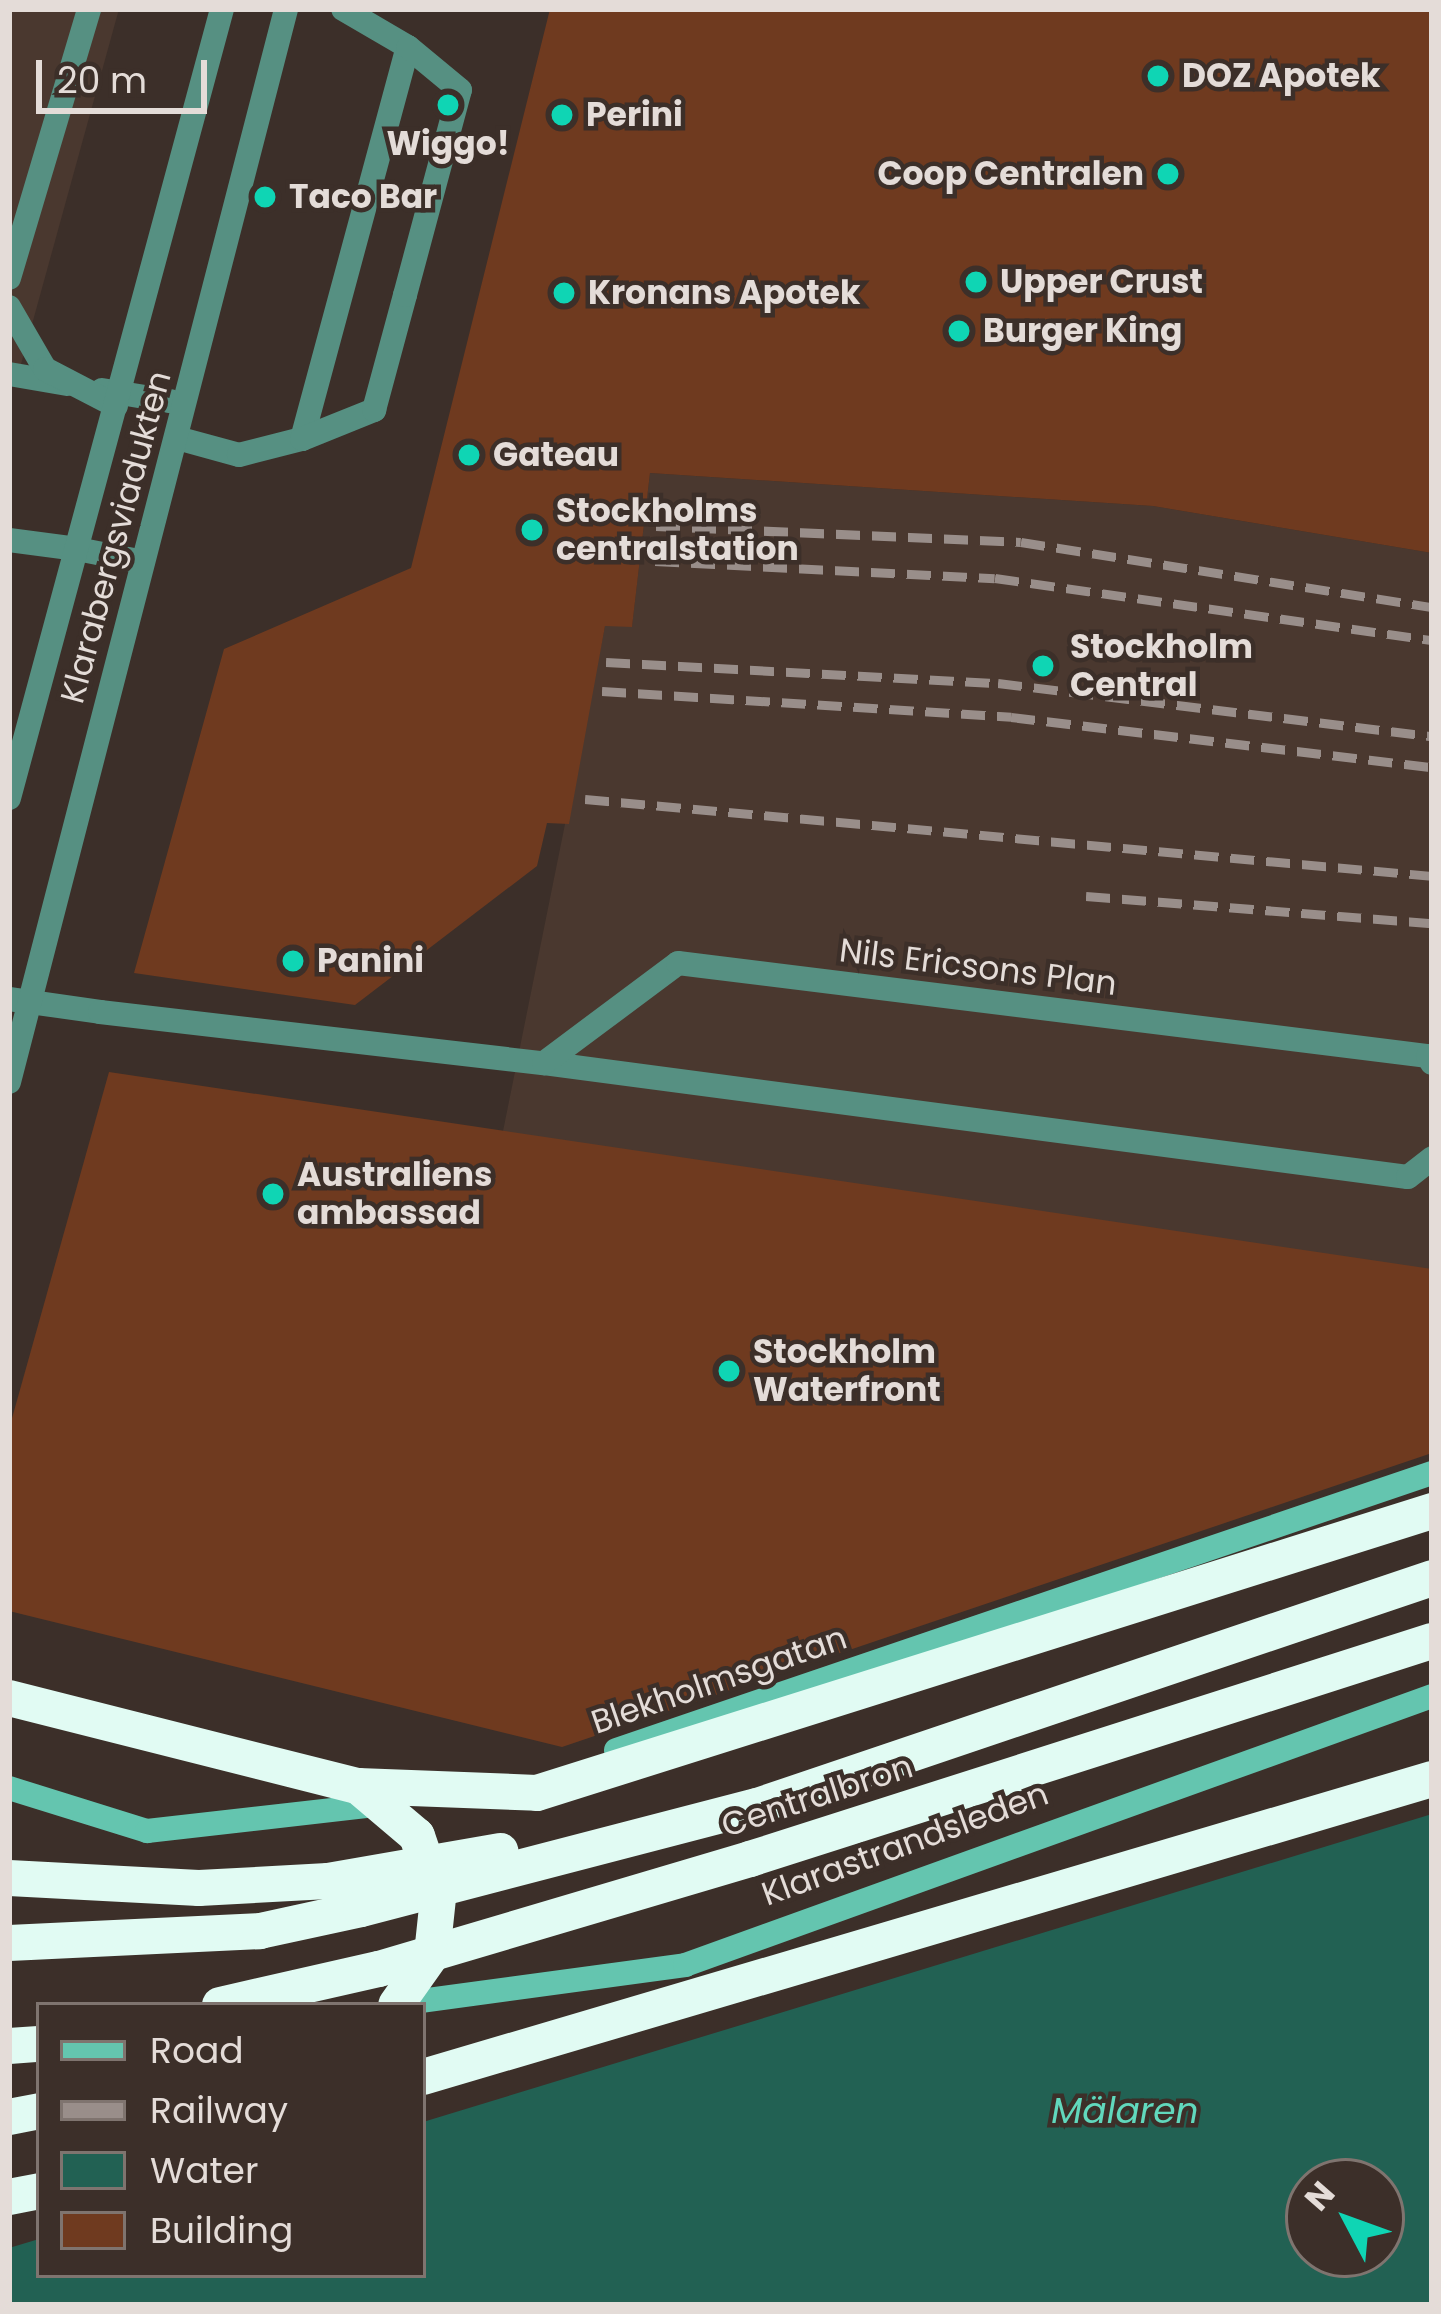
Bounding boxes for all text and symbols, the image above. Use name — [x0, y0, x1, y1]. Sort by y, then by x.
scale bar — [42, 36, 213, 110]
text: 20 m — [57, 55, 147, 106]
place label: DOZ Apotek — [1182, 56, 1380, 96]
marker: DOZ Apotek — [1145, 63, 1171, 89]
marker: Wiggo! — [435, 92, 461, 118]
place label: Perini — [586, 95, 683, 135]
marker: Perini — [549, 102, 575, 128]
place label: Wiggo! — [386, 124, 510, 164]
place label: Coop Centralen — [877, 154, 1144, 194]
marker: Coop Centralen — [1155, 161, 1181, 187]
place label: Taco Bar — [289, 177, 437, 217]
marker: Taco Bar — [252, 184, 278, 210]
place label: Upper Crust — [1000, 262, 1203, 302]
marker: Upper Crust — [963, 269, 989, 295]
place label: Kronans Apotek — [588, 273, 860, 313]
marker: Kronans Apotek — [551, 280, 577, 306]
place label: Burger King — [983, 311, 1182, 351]
marker: Burger King — [946, 318, 972, 344]
street label: Klarabergsviadukten — [53, 367, 179, 707]
place label: Gateau — [493, 435, 619, 475]
marker: Gateau — [456, 442, 482, 468]
place label: Stockholms centralstation — [556, 491, 799, 569]
marker: Stockholms centralstation — [519, 517, 545, 543]
place label: Stockholm Central — [1070, 627, 1253, 705]
marker: Stockholm Central — [1027, 650, 1059, 682]
street label: Nils Ericsons Plan — [837, 930, 1119, 1004]
place label: Panini — [317, 941, 424, 981]
marker: Panini — [280, 948, 306, 974]
place label: Australiens ambassad — [297, 1155, 492, 1233]
marker: Australiens ambassad — [260, 1181, 286, 1207]
place label: Stockholm Waterfront — [753, 1332, 941, 1410]
marker: Stockholm Waterfront — [716, 1358, 742, 1384]
street label: Blekholmsgatan — [586, 1618, 852, 1742]
street label: Centralbron — [716, 1746, 918, 1846]
street label: Klarastrandsleden — [756, 1774, 1054, 1914]
legend — [36, 2002, 426, 2278]
text: Road — [150, 2025, 244, 2076]
text: Railway — [150, 2085, 288, 2136]
water label: Mälaren — [1051, 2089, 1199, 2133]
text: Water — [150, 2145, 258, 2196]
north arrow — [1285, 2158, 1405, 2278]
text: N — [1294, 2171, 1346, 2221]
text: Building — [150, 2205, 293, 2256]

